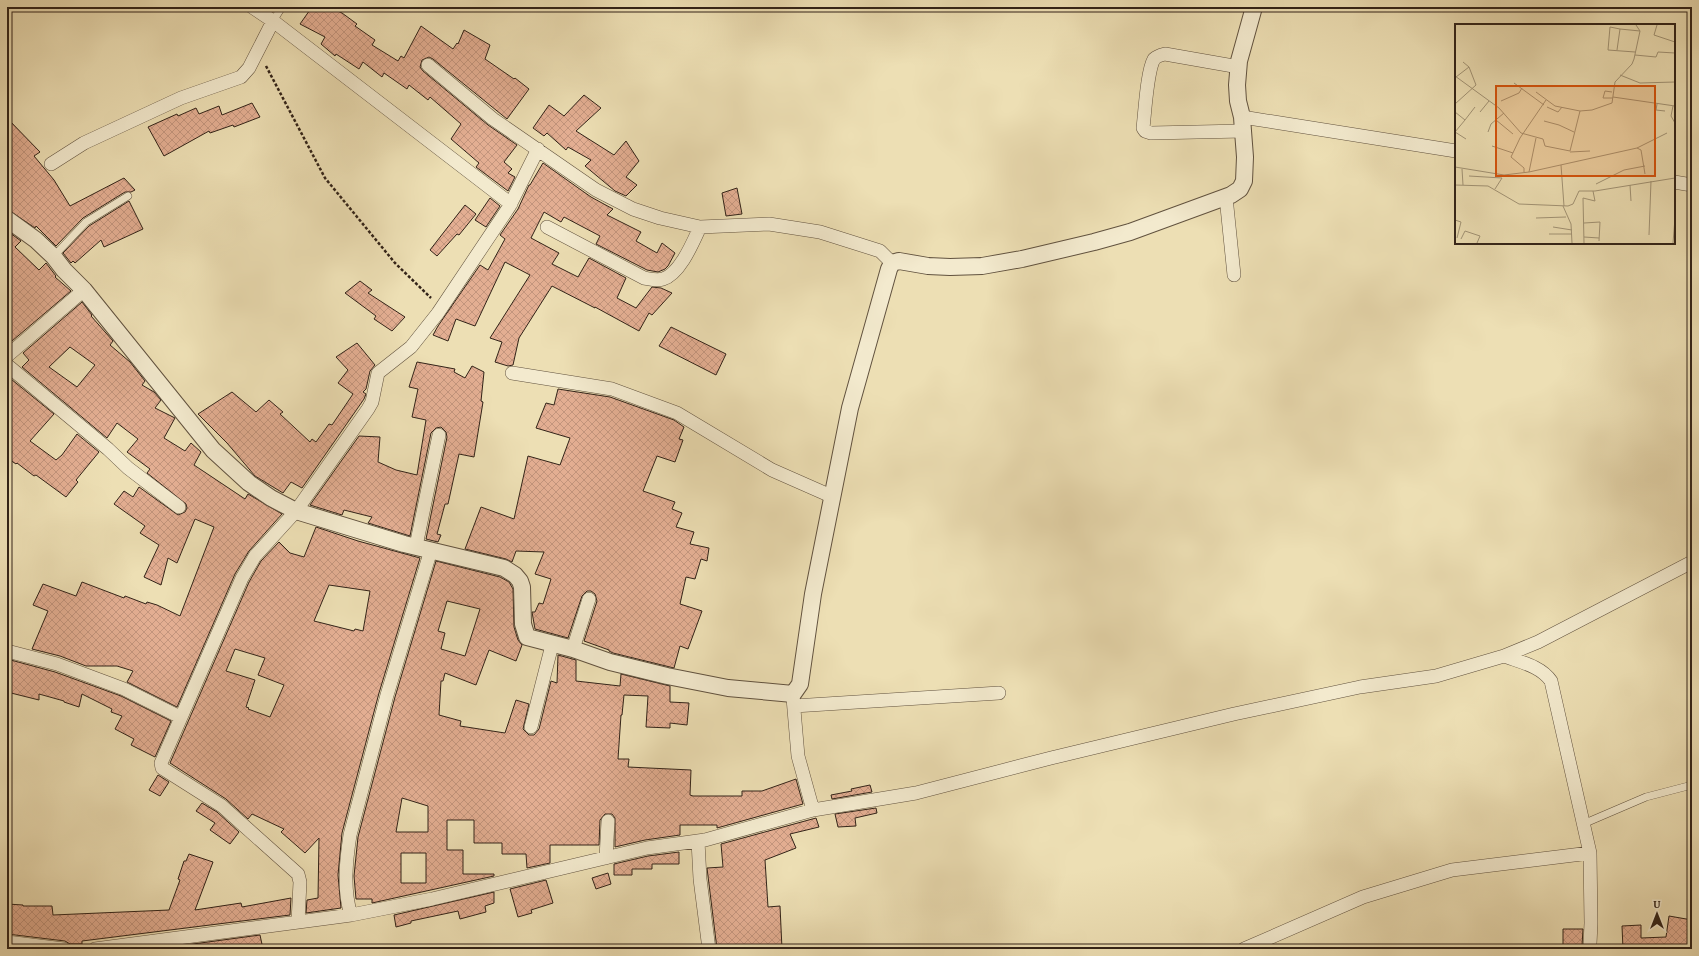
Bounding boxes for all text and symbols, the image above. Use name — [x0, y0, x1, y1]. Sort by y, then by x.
inset map — [1455, 24, 1675, 244]
north arrow — [1637, 894, 1677, 934]
text: U — [1653, 896, 1661, 912]

